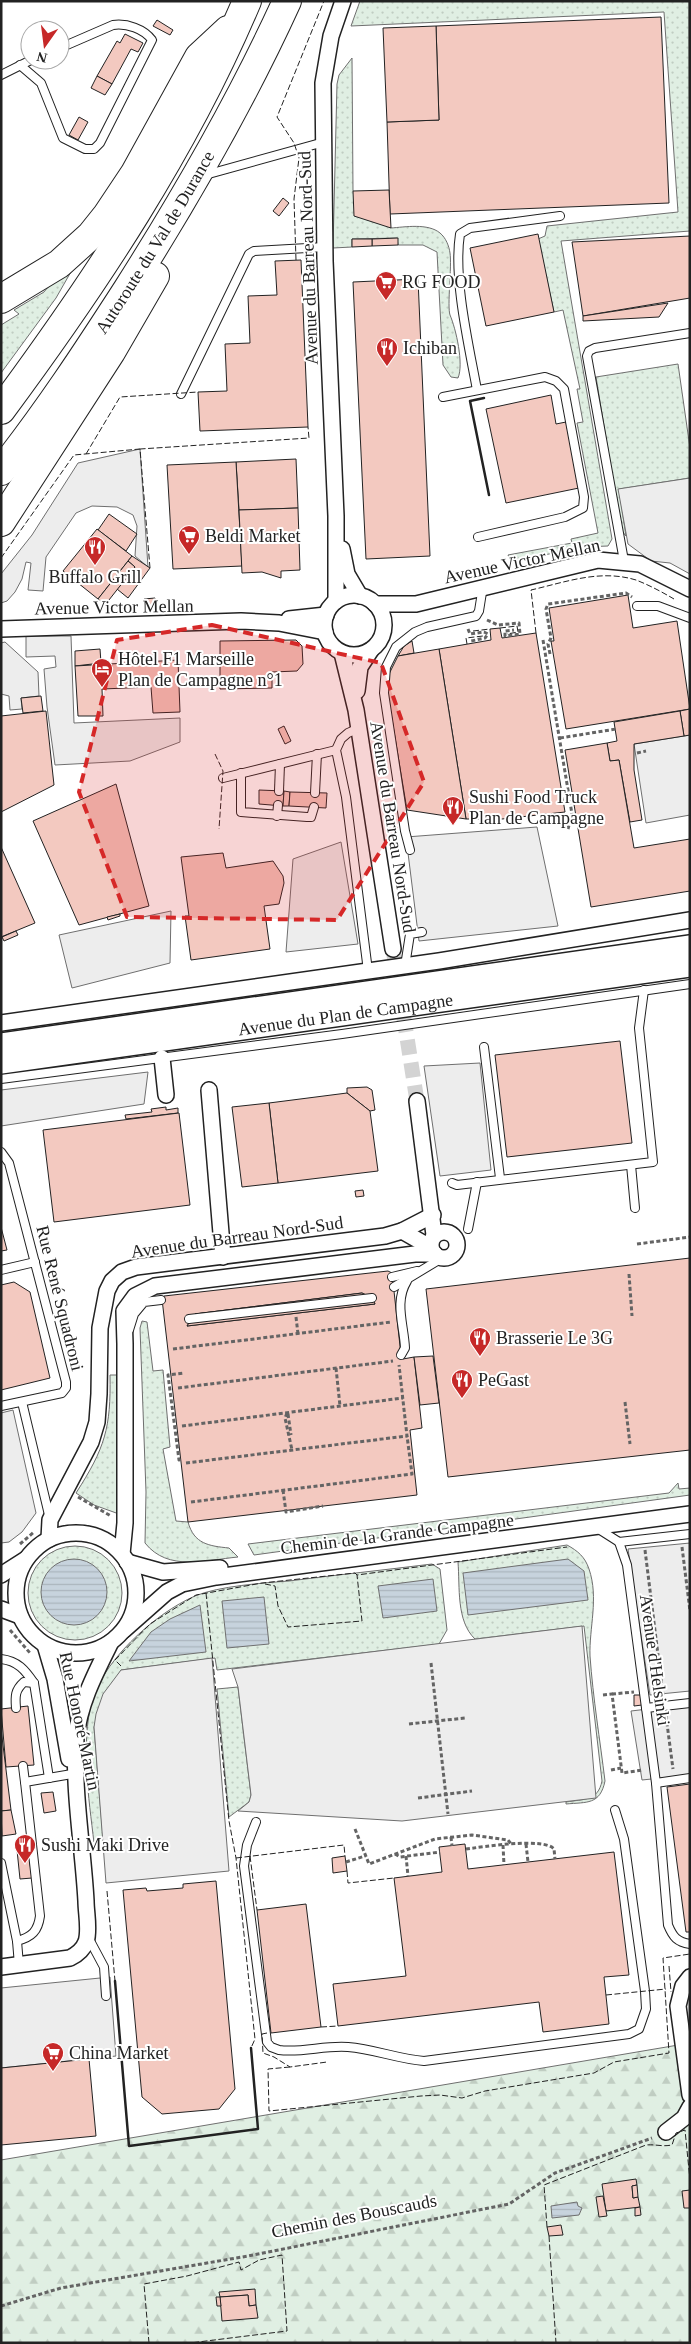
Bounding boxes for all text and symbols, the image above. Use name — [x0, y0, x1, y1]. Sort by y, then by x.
north arrow — [20, 20, 70, 70]
text: N — [35, 49, 49, 66]
street label: Autoroute du Val de Durance — [91, 147, 218, 337]
street label: Avenue du Barreau Nord-Sud — [294, 151, 322, 365]
supermarket icon: RG FOOD — [374, 270, 398, 301]
place label: RG FOOD — [402, 272, 481, 292]
restaurant icon: Ichiban — [375, 336, 399, 367]
place label: Ichiban — [403, 338, 457, 358]
supermarket icon: Beldi Market — [177, 524, 201, 555]
place label: Beldi Market — [205, 526, 300, 546]
restaurant icon: Buffalo Grill — [83, 535, 107, 566]
street label: Avenue Victor Mellan — [442, 535, 602, 587]
place label: Buffalo Grill — [48, 567, 142, 587]
street label: Avenue Victor Mellan — [34, 596, 194, 618]
place label: Hôtel F1 Marseille Plan de Campagne n°1 — [118, 649, 283, 690]
hotel icon: Hôtel F1 Marseille Plan de Campagne n°1 — [90, 657, 114, 688]
street label: Avenue du Barreau Nord-Sud — [366, 720, 420, 934]
place label: Sushi Food Truck Plan de Campagne — [469, 787, 604, 828]
restaurant icon: Sushi Food Truck Plan de Campagne — [441, 795, 465, 826]
street label: Avenue du Plan de Campagne — [237, 989, 454, 1039]
street label: Avenue du Barreau Nord-Sud — [130, 1212, 344, 1262]
street label: Rue René Squadroni — [32, 1223, 88, 1373]
restaurant icon: Brasserie Le 3G — [468, 1326, 492, 1357]
place label: Brasserie Le 3G — [496, 1328, 613, 1348]
restaurant icon: PeGast — [450, 1368, 474, 1399]
place label: PeGast — [478, 1370, 529, 1390]
street label: Chemin de la Grande Campagne — [279, 1510, 515, 1558]
street label: Avenue d'Helsinki — [636, 1593, 674, 1727]
street label: Rue Honoré Martin — [56, 1650, 104, 1792]
restaurant icon: Sushi Maki Drive — [13, 1833, 37, 1864]
place label: Sushi Maki Drive — [41, 1835, 169, 1855]
supermarket icon: China Market — [41, 2041, 65, 2072]
place label: China Market — [69, 2043, 168, 2063]
street label: Chemin des Bouscauds — [270, 2190, 438, 2242]

